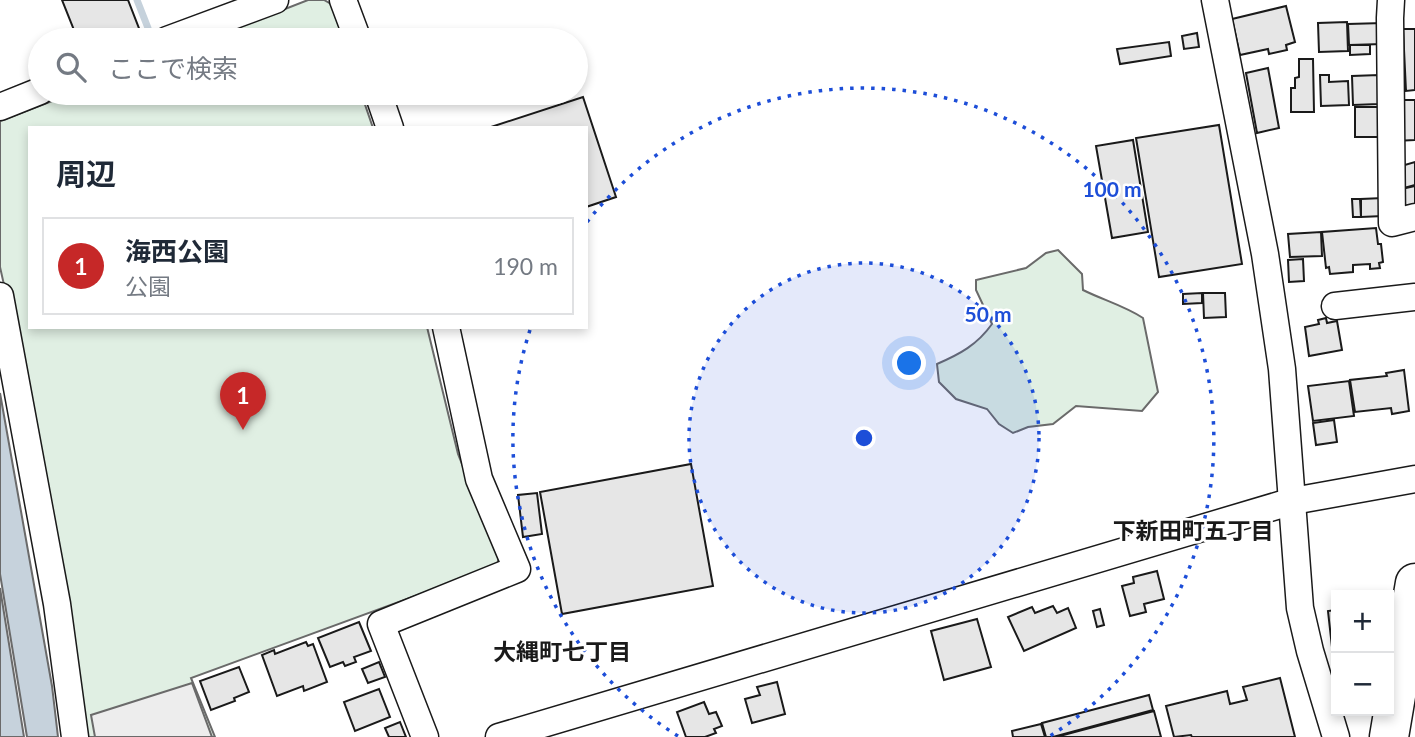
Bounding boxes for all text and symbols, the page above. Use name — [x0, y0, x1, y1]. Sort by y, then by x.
search box — [28, 28, 588, 105]
icon: search — [52, 48, 90, 86]
text: ここで検索 — [108, 52, 238, 84]
text: 周辺 — [56, 155, 116, 191]
text: 100 m — [1082, 176, 1142, 201]
text: 海西公園 — [125, 235, 229, 267]
text: 1 — [74, 252, 88, 280]
text: 190 m — [493, 252, 558, 280]
text: 公園 — [125, 272, 171, 300]
text: 50 m — [964, 301, 1012, 326]
your location — [892, 346, 926, 380]
pin: 1 — [220, 372, 266, 430]
centre of rings — [852, 426, 876, 450]
district label: 下新田町五丁目 — [1113, 516, 1274, 544]
map controls — [1331, 590, 1394, 716]
button: + — [1331, 590, 1394, 653]
district label: 大縄町七丁目 — [493, 637, 631, 665]
button: − — [1331, 653, 1394, 716]

